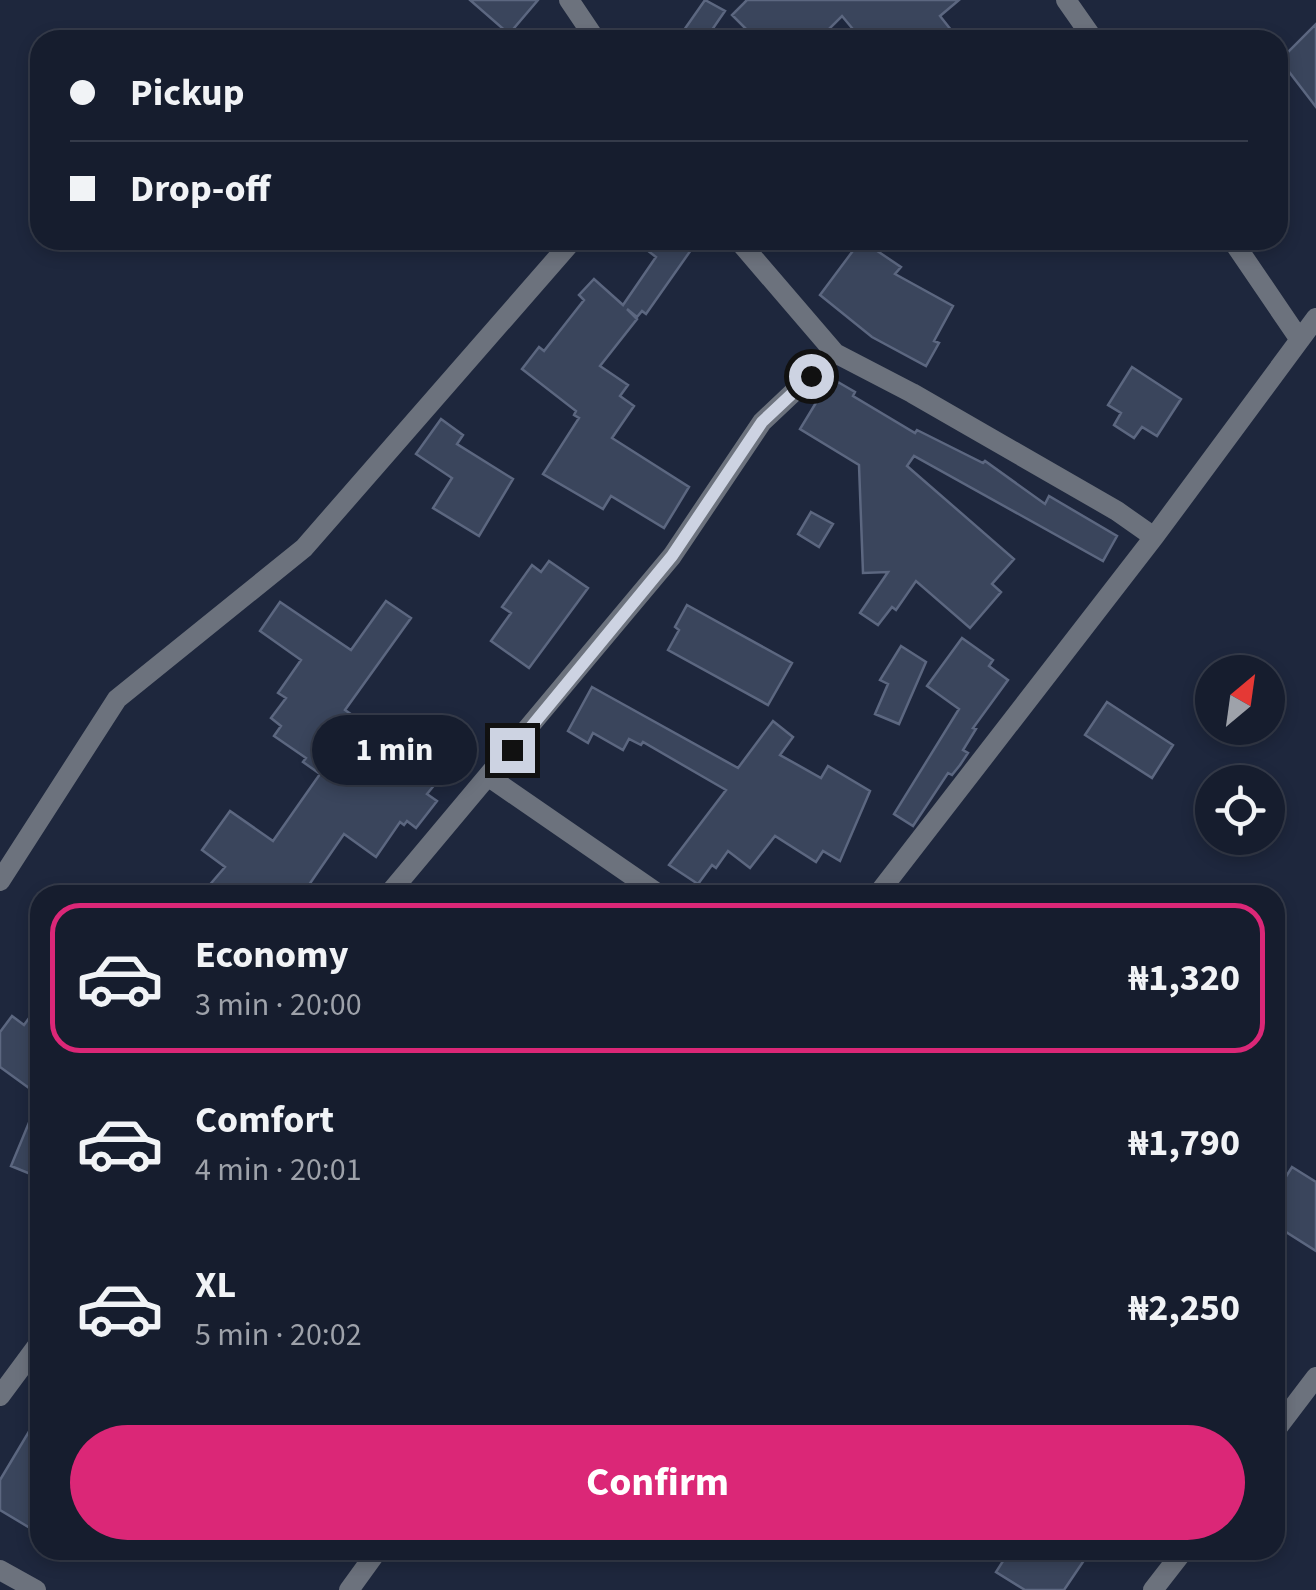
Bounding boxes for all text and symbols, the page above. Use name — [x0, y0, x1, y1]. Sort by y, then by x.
text: Pickup — [130, 66, 244, 120]
text: Drop-off — [130, 162, 270, 216]
route start — [789, 354, 834, 399]
north arrow — [1195, 655, 1285, 745]
map controls — [1195, 655, 1285, 855]
callout: 1 min — [312, 715, 477, 785]
text: 1 min — [356, 727, 433, 773]
route end — [490, 728, 535, 773]
button: locate — [1195, 765, 1285, 855]
text: Economy — [195, 928, 348, 982]
icon: car — [75, 933, 165, 1023]
text: ₦1,320 — [1128, 951, 1240, 1005]
text: 3 min · 20:00 — [195, 982, 362, 1028]
text: Comfort — [195, 1093, 334, 1147]
icon: car — [75, 1098, 165, 1188]
text: ₦1,790 — [1128, 1116, 1240, 1170]
text: 4 min · 20:01 — [195, 1147, 362, 1193]
text: XL — [195, 1258, 236, 1312]
icon: car — [75, 1263, 165, 1353]
text: ₦2,250 — [1128, 1281, 1240, 1335]
text: 5 min · 20:02 — [195, 1312, 362, 1358]
button: Confirm — [70, 1425, 1245, 1540]

